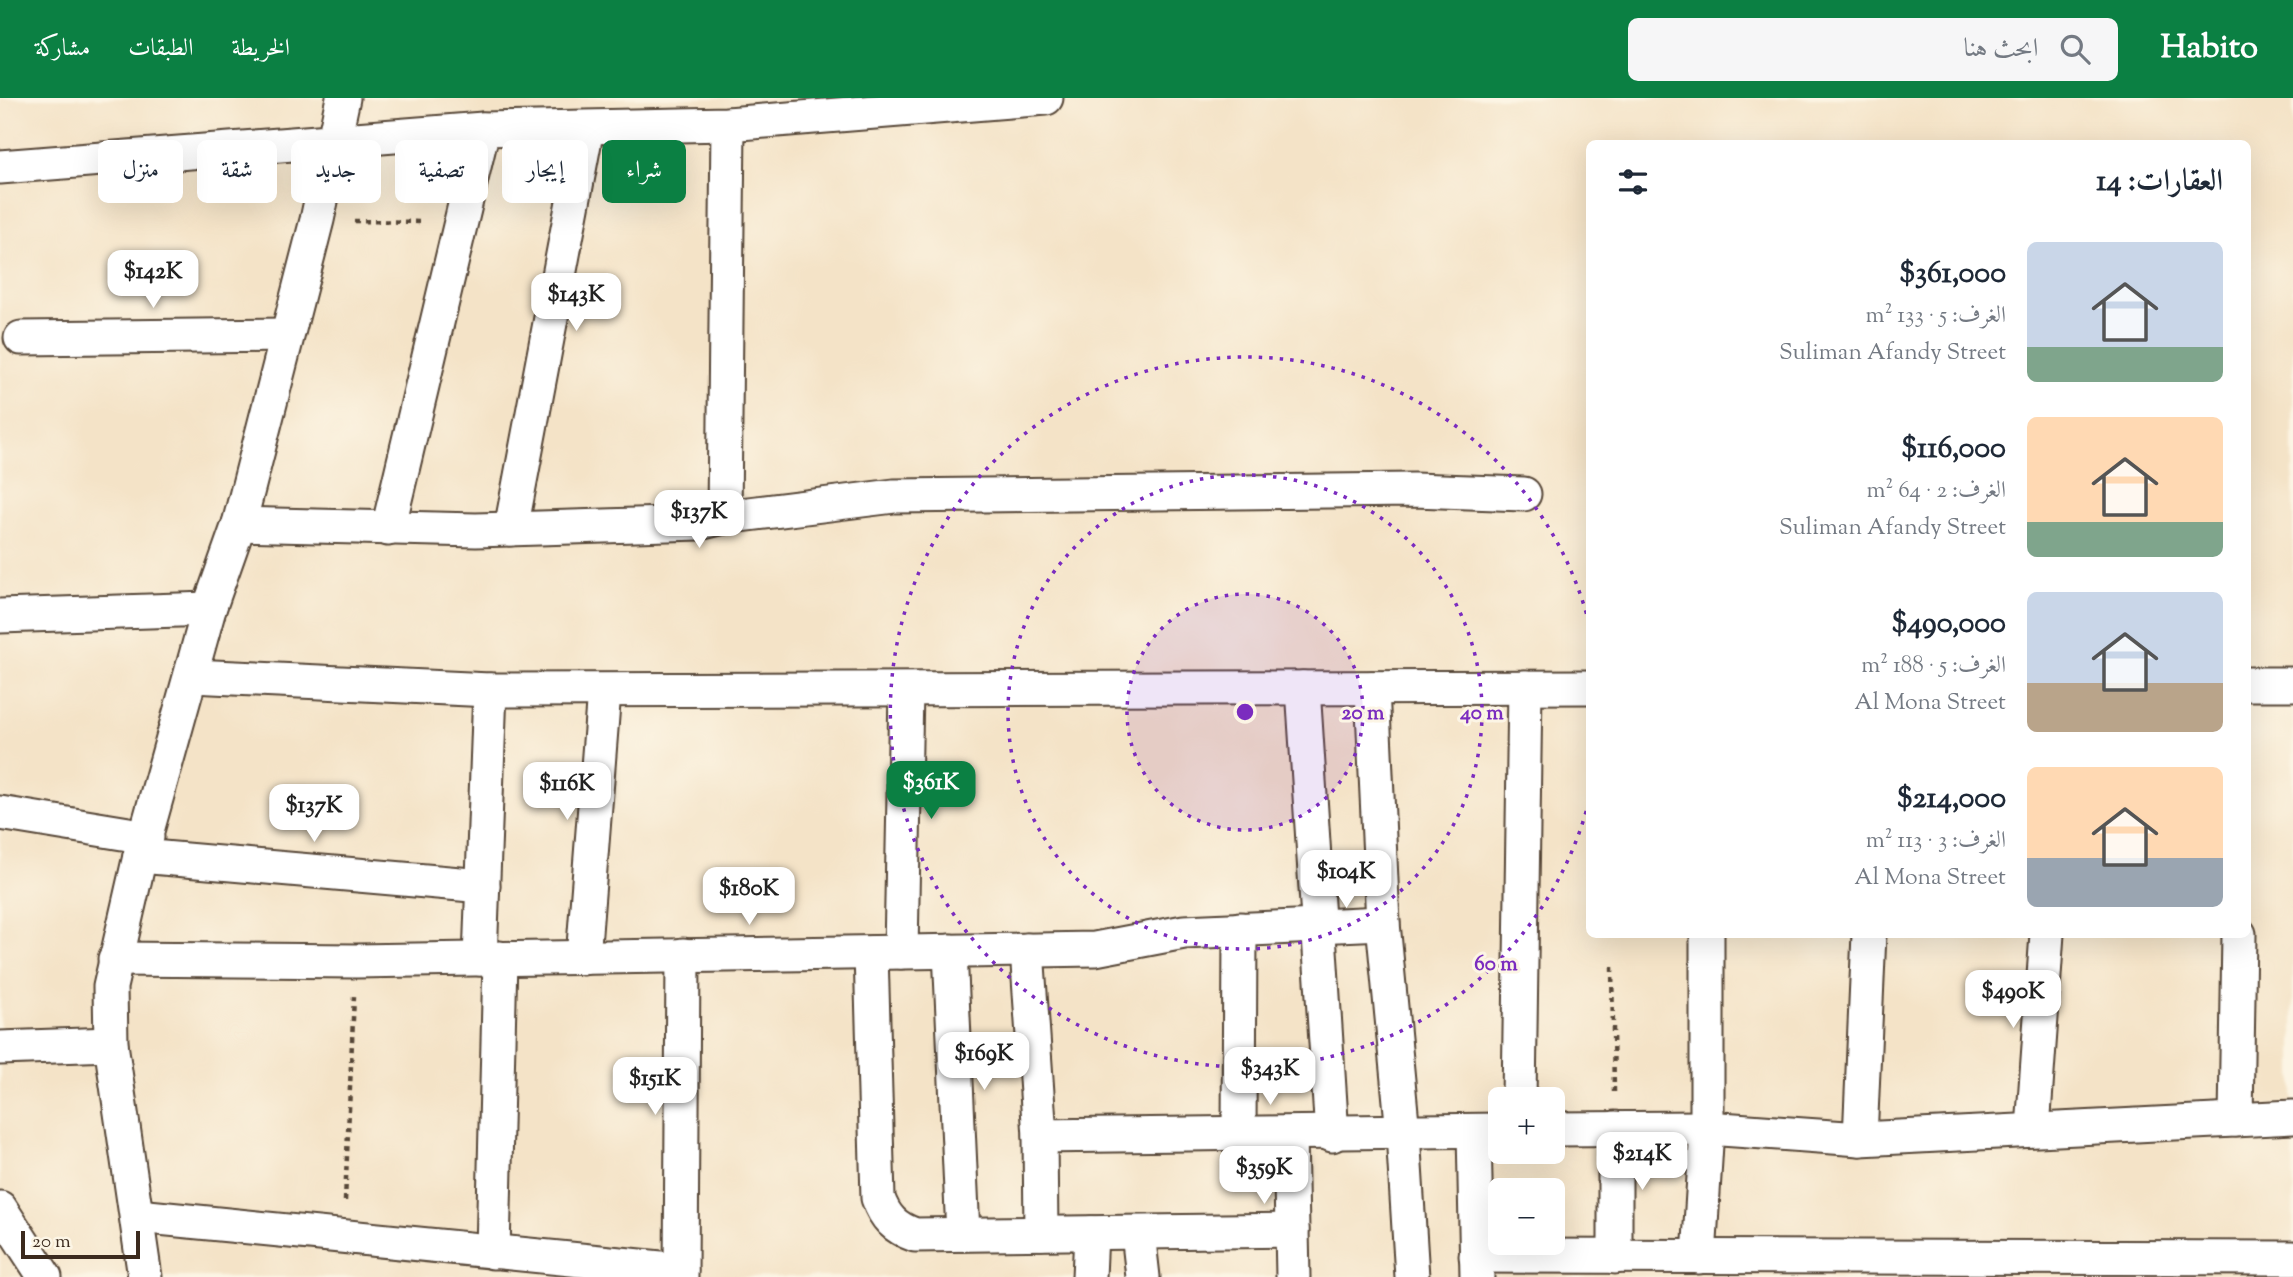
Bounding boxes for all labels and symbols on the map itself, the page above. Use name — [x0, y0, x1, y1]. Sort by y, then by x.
pin: $142K — [104, 250, 202, 310]
pin: $143K — [527, 274, 625, 333]
pin: $137K — [650, 490, 748, 550]
text: 20 m — [1342, 699, 1385, 729]
text: 40 m — [1459, 699, 1504, 729]
centre of rings — [1233, 700, 1257, 724]
pin: $116K — [518, 762, 616, 822]
pin: $361K — [882, 762, 980, 821]
pin: $137K — [265, 784, 363, 844]
pin: $104K — [1297, 850, 1395, 910]
pin: $180K — [700, 868, 798, 927]
text: 60 m — [1474, 950, 1518, 980]
pin: $490K — [1964, 970, 2062, 1030]
pin: $169K — [935, 1032, 1033, 1092]
pin: $343K — [1221, 1048, 1319, 1107]
pin: $151K — [606, 1058, 704, 1117]
pin: $214K — [1593, 1132, 1691, 1192]
pin: $359K — [1215, 1146, 1313, 1206]
scale bar — [21, 1228, 140, 1260]

